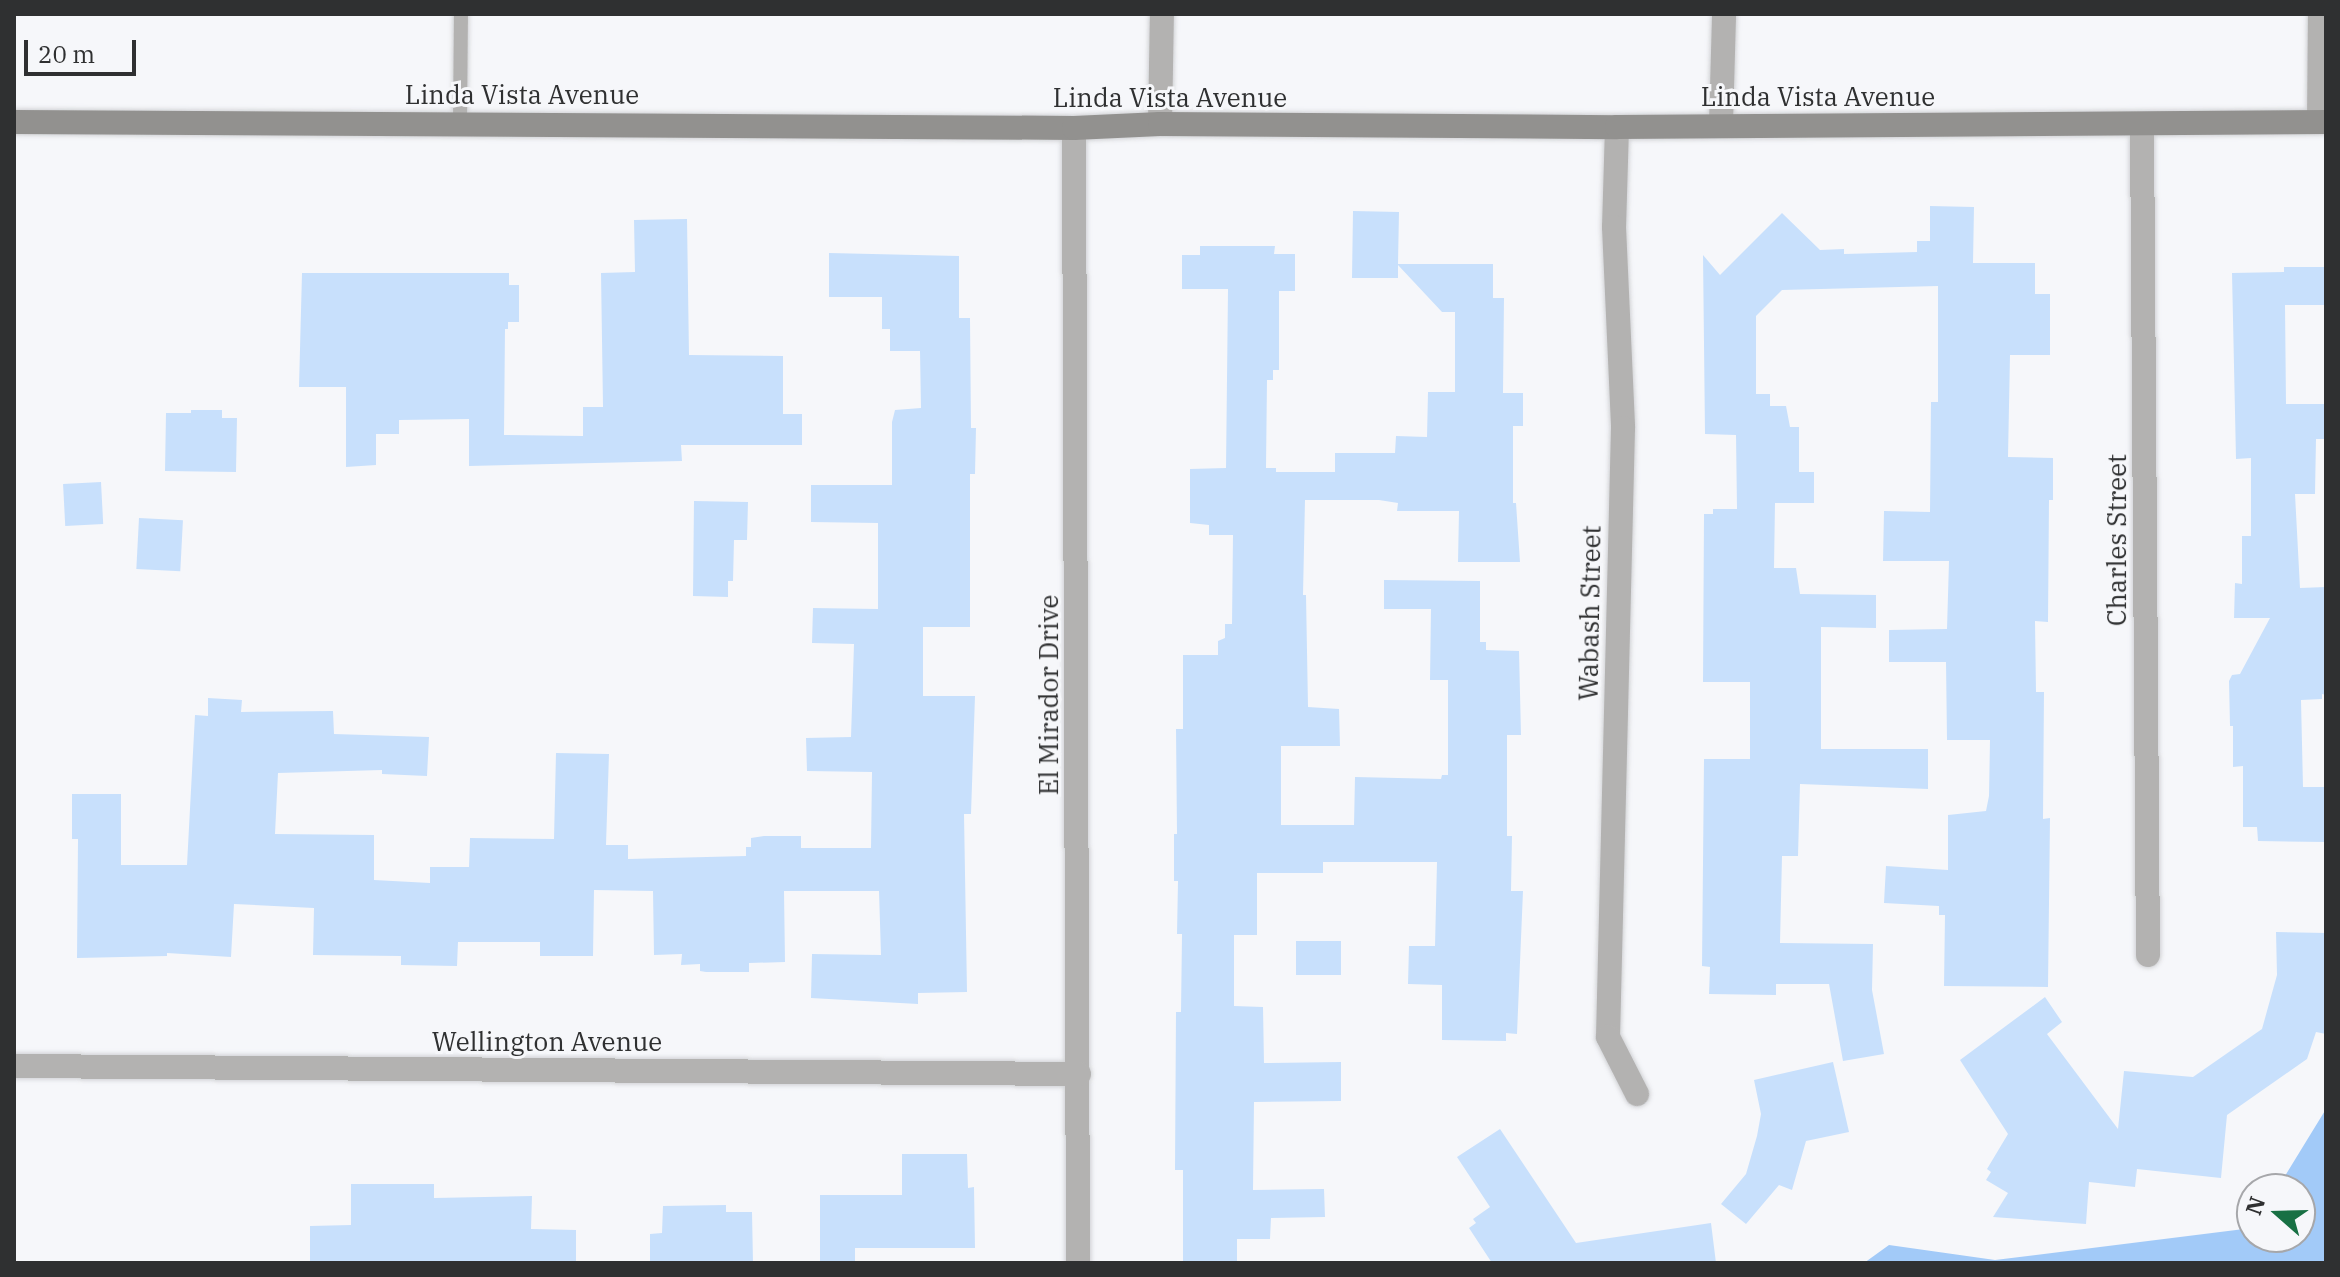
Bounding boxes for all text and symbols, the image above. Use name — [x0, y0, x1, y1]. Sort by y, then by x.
scale bar — [28, 24, 140, 74]
text: 20 m — [38, 38, 95, 70]
street label: Linda Vista Avenue — [405, 79, 639, 111]
street label: Linda Vista Avenue — [1701, 81, 1935, 113]
street label: Linda Vista Avenue — [1053, 82, 1287, 114]
street label: Charles Street — [2101, 454, 2133, 626]
street label: Wabash Street — [1573, 525, 1607, 701]
street label: El Mirador Drive — [1033, 595, 1065, 795]
street label: Wellington Avenue — [432, 1026, 662, 1058]
north arrow — [2236, 1173, 2316, 1253]
text: N — [2238, 1192, 2271, 1218]

